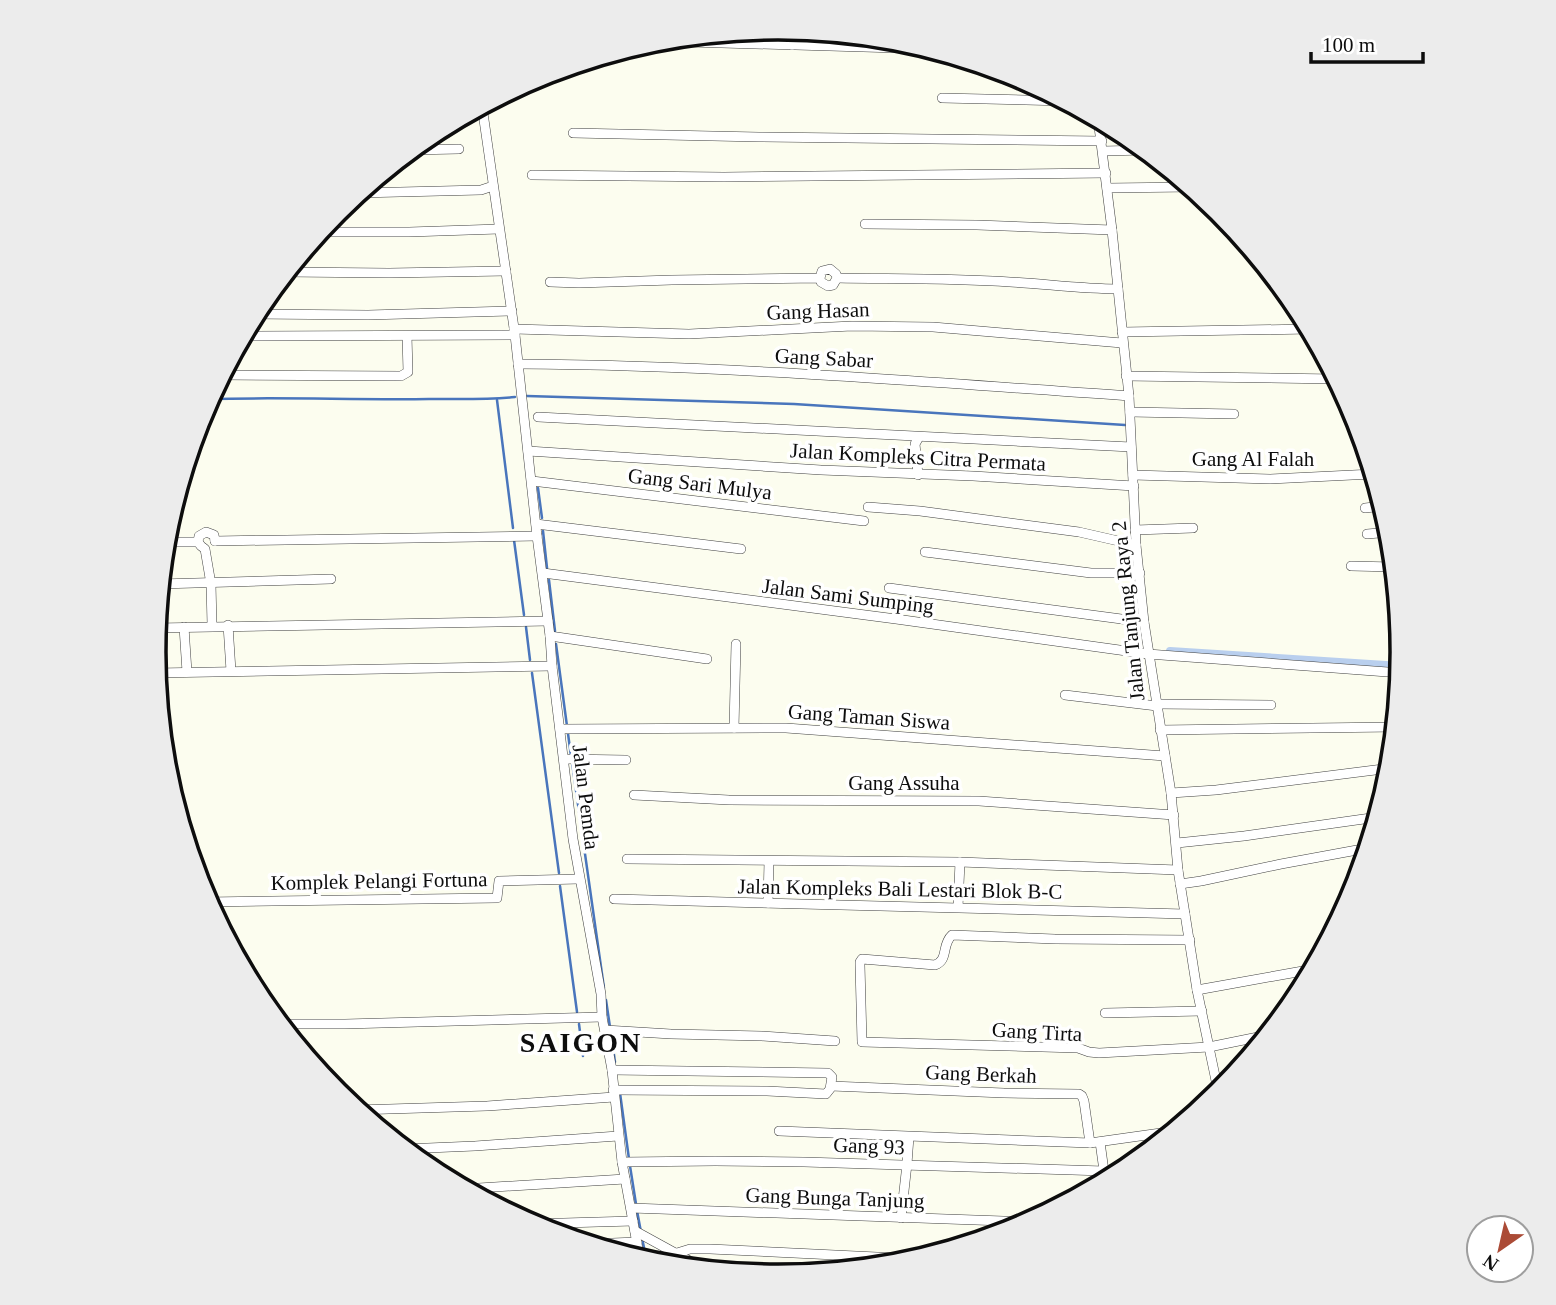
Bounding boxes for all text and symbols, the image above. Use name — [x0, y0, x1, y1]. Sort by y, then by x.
scale bar — [1311, 21, 1423, 65]
text: 100 m — [1322, 33, 1375, 57]
street label: Gang Hasan — [766, 297, 870, 325]
street label: Gang Sabar — [774, 343, 874, 373]
street label: Jalan Kompleks Citra Permata — [790, 438, 1047, 476]
street label: Gang Al Falah — [1192, 447, 1315, 471]
street label: Gang Sari Mulya — [627, 463, 774, 505]
street label: Jalan Tanjung Raya 2 — [1107, 520, 1149, 702]
street label: Jalan Sami Sumping — [761, 574, 936, 618]
street label: Gang Taman Siswa — [787, 699, 952, 735]
street label: Jalan Pemda — [568, 743, 604, 852]
street label: Gang Assuha — [848, 771, 960, 795]
street label: Komplek Pelangi Fortuna — [270, 867, 488, 895]
street label: Jalan Kompleks Bali Lestari Blok B-C — [737, 874, 1063, 904]
street label: Gang Tirta — [991, 1018, 1083, 1046]
district label: SAIGON — [520, 1027, 642, 1058]
street label: Gang Berkah — [925, 1060, 1038, 1088]
street label: Gang 93 — [833, 1133, 905, 1159]
street label: Gang Bunga Tanjung — [745, 1183, 925, 1213]
north arrow — [1465, 1214, 1535, 1284]
text: N — [1479, 1250, 1502, 1275]

